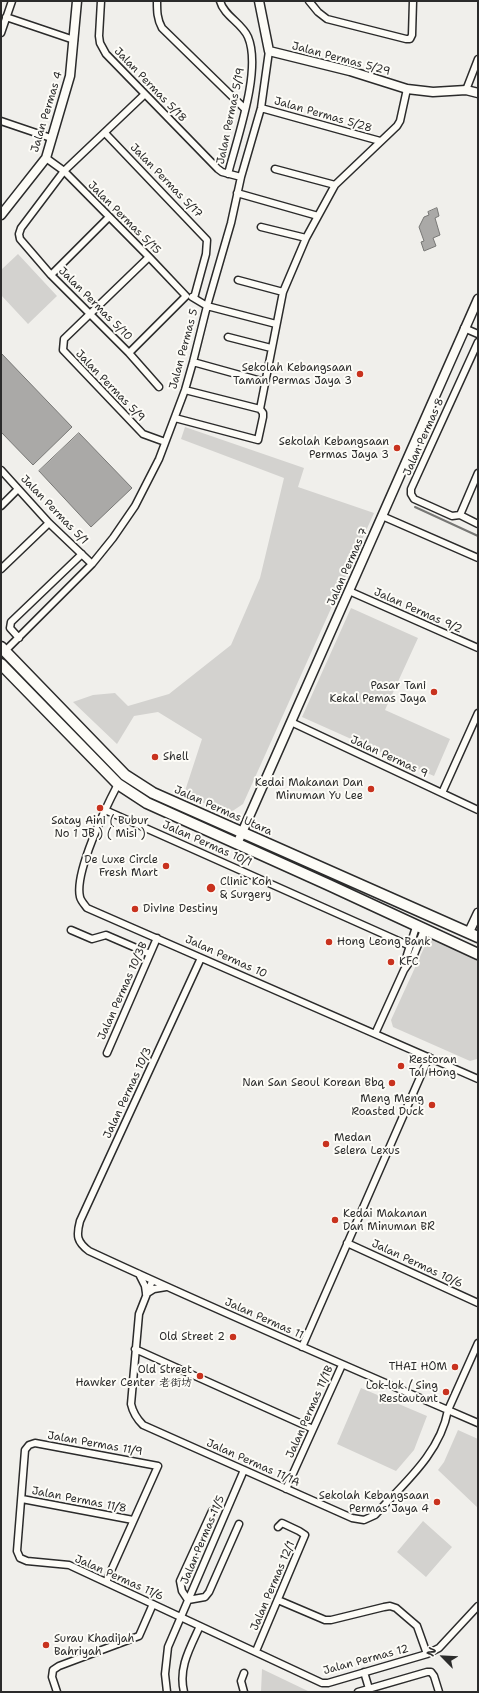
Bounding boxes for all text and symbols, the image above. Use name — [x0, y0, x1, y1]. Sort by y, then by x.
street label: Jalan Permas 5/29 — [290, 40, 392, 78]
street label: Jalan Permas 5/18 — [111, 45, 189, 125]
street label: Jalan Permas 5/19 — [214, 66, 248, 166]
street label: Jalan Permas 4 — [28, 70, 66, 154]
street label: Jalan Permas 5/28 — [272, 95, 374, 135]
street label: Jalan Permas 5/17 — [127, 141, 205, 221]
street label: Jalan Permas 5/15 — [85, 179, 163, 257]
street label: Jalan Permas 5/10 — [55, 264, 135, 344]
street label: Jalan Permas 5 — [167, 307, 201, 391]
street label: Jalan Permas 5/9 — [73, 348, 147, 424]
place label: Sekolah Kebangsaan Taman Permas Jaya 3 — [233, 361, 352, 387]
marker: Sekolah Kebangsaan Taman Permas Jaya 3 — [355, 369, 365, 379]
street label: Jalan Permas 8 — [401, 396, 447, 478]
place label: Sekolah Kebangsaan Permas Jaya 3 — [279, 435, 389, 461]
marker: Sekolah Kebangsaan Permas Jaya 3 — [392, 443, 402, 453]
street label: Jalan Permas 5/1 — [18, 473, 90, 547]
street label: Jalan Permas 7 — [325, 526, 371, 608]
street label: Jalan Permas 9/2 — [372, 586, 464, 636]
place label: Pasar Tani Kekal Pemas Jaya — [330, 679, 426, 705]
marker: Pasar Tani Kekal Pemas Jaya — [429, 687, 439, 697]
street label: Jalan Permas 9 — [348, 733, 430, 781]
place label: Shell — [163, 750, 189, 764]
marker: Shell — [150, 752, 160, 762]
place label: Kedai Makanan Dan Minuman Yu Lee — [255, 776, 363, 802]
street label: Jalan Permas Utara — [172, 783, 274, 839]
marker: Kedai Makanan Dan Minuman Yu Lee — [366, 784, 376, 794]
marker: Satay Aini ( Bubur No 1 JB ) ( Misi ) — [95, 803, 105, 813]
place label: Satay Aini ( Bubur No 1 JB ) ( Misi ) — [51, 814, 149, 840]
street label: Jalan Permas 10/1 — [160, 818, 254, 870]
place label: De Luxe Circle Fresh Mart — [84, 853, 158, 879]
marker: De Luxe Circle Fresh Mart — [161, 861, 171, 871]
place label: Clinic Koh & Surgery — [220, 875, 272, 901]
marker: Clinic Koh & Surgery — [205, 882, 217, 894]
place label: Divine Destiny — [143, 902, 218, 916]
marker: Divine Destiny — [130, 904, 140, 914]
street label: Jalan Permas 10 — [183, 933, 269, 981]
place label: Hong Leong Bank — [337, 935, 431, 949]
marker: Hong Leong Bank — [324, 937, 334, 947]
street label: Jalan Permas 10/3B — [95, 940, 151, 1042]
place label: KFC — [399, 955, 419, 969]
marker: KFC — [386, 957, 396, 967]
street label: Jalan Permas 10/3 — [101, 1045, 155, 1141]
place label: Restoran Tai Hong — [409, 1053, 457, 1079]
marker: Restoran Tai Hong — [396, 1061, 406, 1071]
place label: Nan San Seoul Korean Bbq — [242, 1076, 384, 1090]
marker: Nan San Seoul Korean Bbq — [387, 1078, 397, 1088]
place label: Meng Meng Roasted Duck — [351, 1092, 424, 1118]
marker: Meng Meng Roasted Duck — [427, 1100, 437, 1110]
place label: Medan Selera Lexus — [334, 1131, 400, 1157]
marker: Medan Selera Lexus — [321, 1139, 331, 1149]
place label: Kedai Makanan Dan Minuman BR — [343, 1207, 435, 1233]
marker: Kedai Makanan Dan Minuman BR — [330, 1215, 340, 1225]
street label: Jalan Permas 10/6 — [369, 1237, 465, 1291]
street label: Jalan Permas 11 — [223, 1296, 305, 1342]
place label: Old Street 2 — [159, 1330, 225, 1344]
marker: Old Street 2 — [228, 1332, 238, 1342]
place label: THAI HOM — [389, 1360, 447, 1374]
marker: THAI HOM — [450, 1362, 460, 1372]
place label: Old Street Hawker Center 老街坊 — [75, 1363, 192, 1389]
street label: Jalan Permas 11/1B — [284, 1364, 336, 1460]
marker: Old Street Hawker Center 老街坊 — [195, 1371, 205, 1381]
place label: Lok-lok / Sing Restautant — [366, 1379, 438, 1405]
marker: Lok-lok / Sing Restautant — [441, 1387, 451, 1397]
street label: Jalan Permas 11/9 — [46, 1429, 144, 1459]
street label: Jalan Permas 11/1A — [204, 1436, 302, 1490]
street label: Jalan Permas 11/8 — [30, 1484, 128, 1516]
place label: Sekolah Kebangsaan Permas Jaya 4 — [319, 1489, 429, 1515]
street label: Jalan Permas 11/5 — [178, 1493, 228, 1587]
marker: Sekolah Kebangsaan Permas Jaya 4 — [432, 1497, 442, 1507]
street label: Jalan Permas 12/1 — [248, 1539, 298, 1633]
street label: Jalan Permas 11/6 — [73, 1552, 165, 1604]
place label: Surau Khadijah Bahriyah — [54, 1632, 134, 1658]
north arrow — [423, 1637, 463, 1677]
marker: Surau Khadijah Bahriyah — [41, 1640, 51, 1650]
street label: Jalan Permas 12 — [322, 1642, 410, 1678]
text: N — [423, 1645, 440, 1659]

